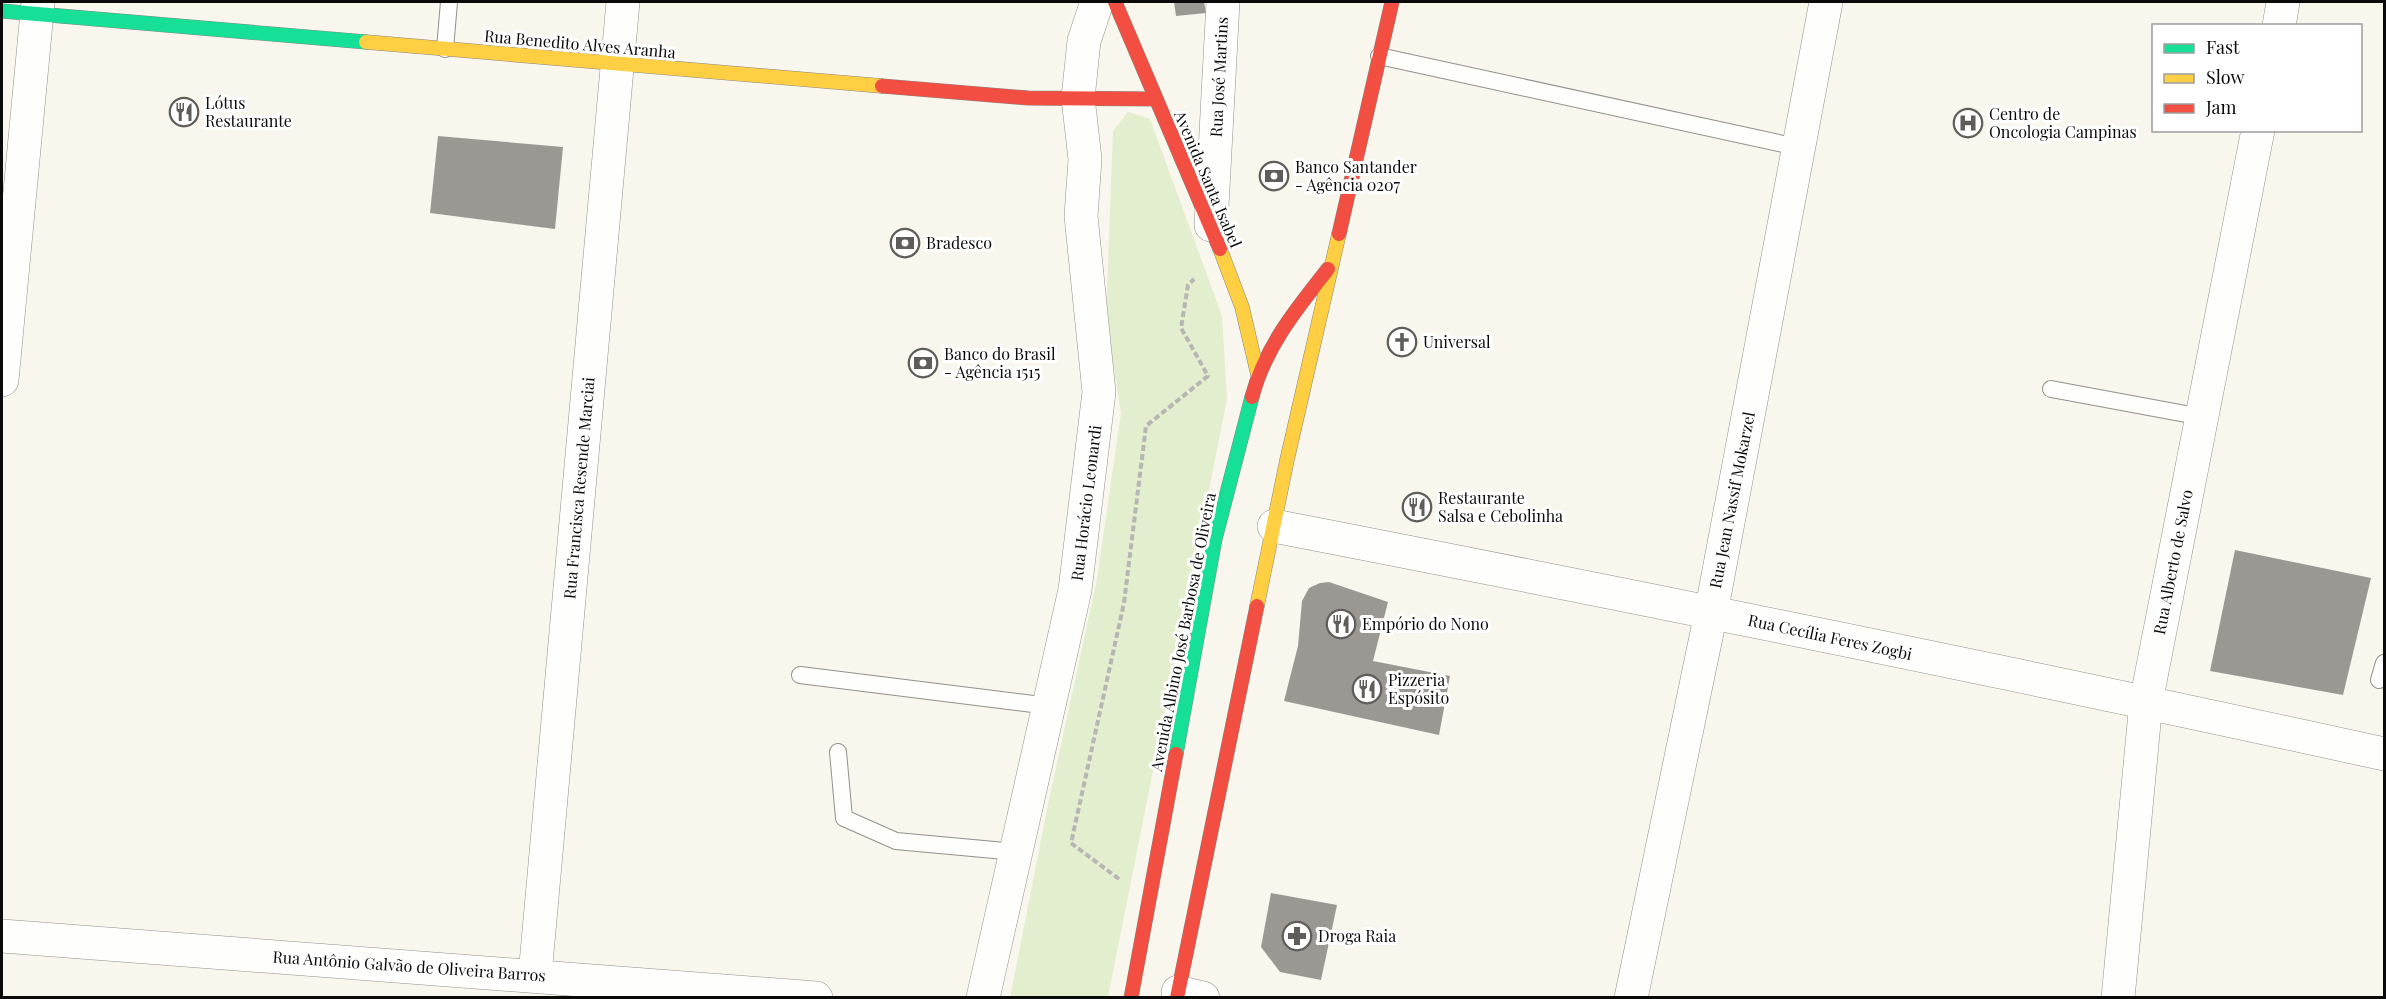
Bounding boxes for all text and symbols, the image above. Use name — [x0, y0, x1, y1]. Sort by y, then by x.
street label: Rua José Martins — [1205, 16, 1232, 138]
legend — [2152, 24, 2362, 132]
street label: Rua Benedito Alves Aranha — [483, 25, 677, 62]
text: Fast — [2206, 35, 2240, 59]
text: Slow — [2206, 65, 2244, 89]
place label: Lótus Restaurante — [205, 92, 292, 131]
text: Jam — [2205, 95, 2236, 119]
restaurant icon: Lótus Restaurante — [168, 96, 200, 128]
place label: Centro de Oncologia Campinas — [1989, 103, 2137, 142]
street label: Avenida Santa Isabel — [1170, 106, 1247, 251]
hospital icon: Centro de Oncologia Campinas — [1952, 107, 1984, 139]
place label: Banco Santander - Agência 0207 — [1295, 156, 1417, 195]
bank icon: Banco Santander - Agência 0207 — [1258, 160, 1290, 192]
bank icon: Bradesco — [889, 227, 921, 259]
place label: Bradesco — [926, 232, 992, 253]
church icon: Universal — [1386, 326, 1418, 358]
place label: Universal — [1423, 331, 1491, 352]
place label: Banco do Brasil - Agência 1515 — [944, 343, 1056, 382]
bank icon: Banco do Brasil - Agência 1515 — [907, 347, 939, 379]
street label: Rua Francisca Resende Marciai — [558, 376, 599, 600]
street label: Rua Jean Nassif Mokarzel — [1704, 409, 1759, 590]
street label: Rua Horácio Leonardi — [1066, 423, 1106, 582]
place label: Restaurante Salsa e Cebolinha — [1438, 487, 1563, 526]
street label: Rua Alberto de Salvo — [2148, 487, 2197, 636]
street label: Avenida Albino José Barbosa de Oliveira — [1145, 491, 1220, 774]
restaurant icon: Restaurante Salsa e Cebolinha — [1401, 491, 1433, 523]
restaurant icon: Empório do Nono — [1325, 608, 1357, 640]
street label: Rua Cecília Feres Zogbi — [1746, 609, 1914, 664]
place label: Empório do Nono — [1362, 613, 1489, 634]
place label: Pizzeria Espósito — [1388, 669, 1449, 708]
restaurant icon: Pizzeria Espósito — [1351, 673, 1383, 705]
pharmacy icon: Droga Raia — [1281, 920, 1313, 952]
place label: Droga Raia — [1318, 925, 1396, 946]
street label: Rua Antônio Galvão de Oliveira Barros — [272, 945, 546, 986]

